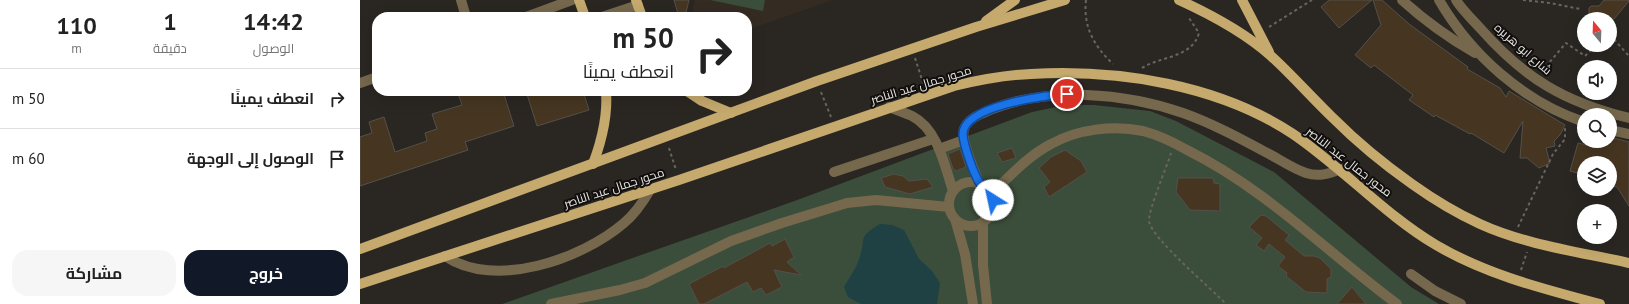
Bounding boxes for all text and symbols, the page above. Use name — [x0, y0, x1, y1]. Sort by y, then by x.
text: 1 — [163, 6, 177, 37]
text: 14:42 — [243, 6, 304, 37]
text: 110 — [56, 10, 97, 41]
north arrow — [1577, 12, 1617, 52]
map controls — [1577, 12, 1617, 244]
text: 50 m — [613, 19, 674, 56]
street label: شارع ابو هريره — [1491, 20, 1555, 78]
icon: right — [688, 28, 740, 80]
text: m — [71, 40, 82, 57]
text: دقيقة — [153, 40, 187, 57]
text: الوصول — [253, 40, 294, 57]
text: انعطف يمينًا — [583, 60, 674, 83]
button: sound — [1577, 60, 1617, 100]
street label: محور جمال عبد الناصر — [868, 62, 973, 107]
pin — [1050, 77, 1084, 111]
icon: arrive — [1056, 83, 1078, 105]
icon: right — [326, 88, 348, 110]
text: 50 m — [12, 89, 45, 108]
text: انعطف يمينًا — [230, 89, 314, 108]
button: search — [1577, 108, 1617, 148]
street label: محور جمال عبد الناصر — [1303, 123, 1395, 200]
icon: arrive — [326, 148, 348, 170]
text: 60 m — [12, 149, 45, 168]
text: الوصول إلى الوجهة — [187, 149, 314, 168]
button: layers — [1577, 156, 1617, 196]
street label: محور جمال عبد الناصر — [561, 164, 666, 211]
position arrow — [972, 179, 1014, 221]
button: + — [1577, 204, 1617, 244]
button: مشاركة — [12, 250, 176, 296]
button: خروج — [184, 250, 348, 296]

